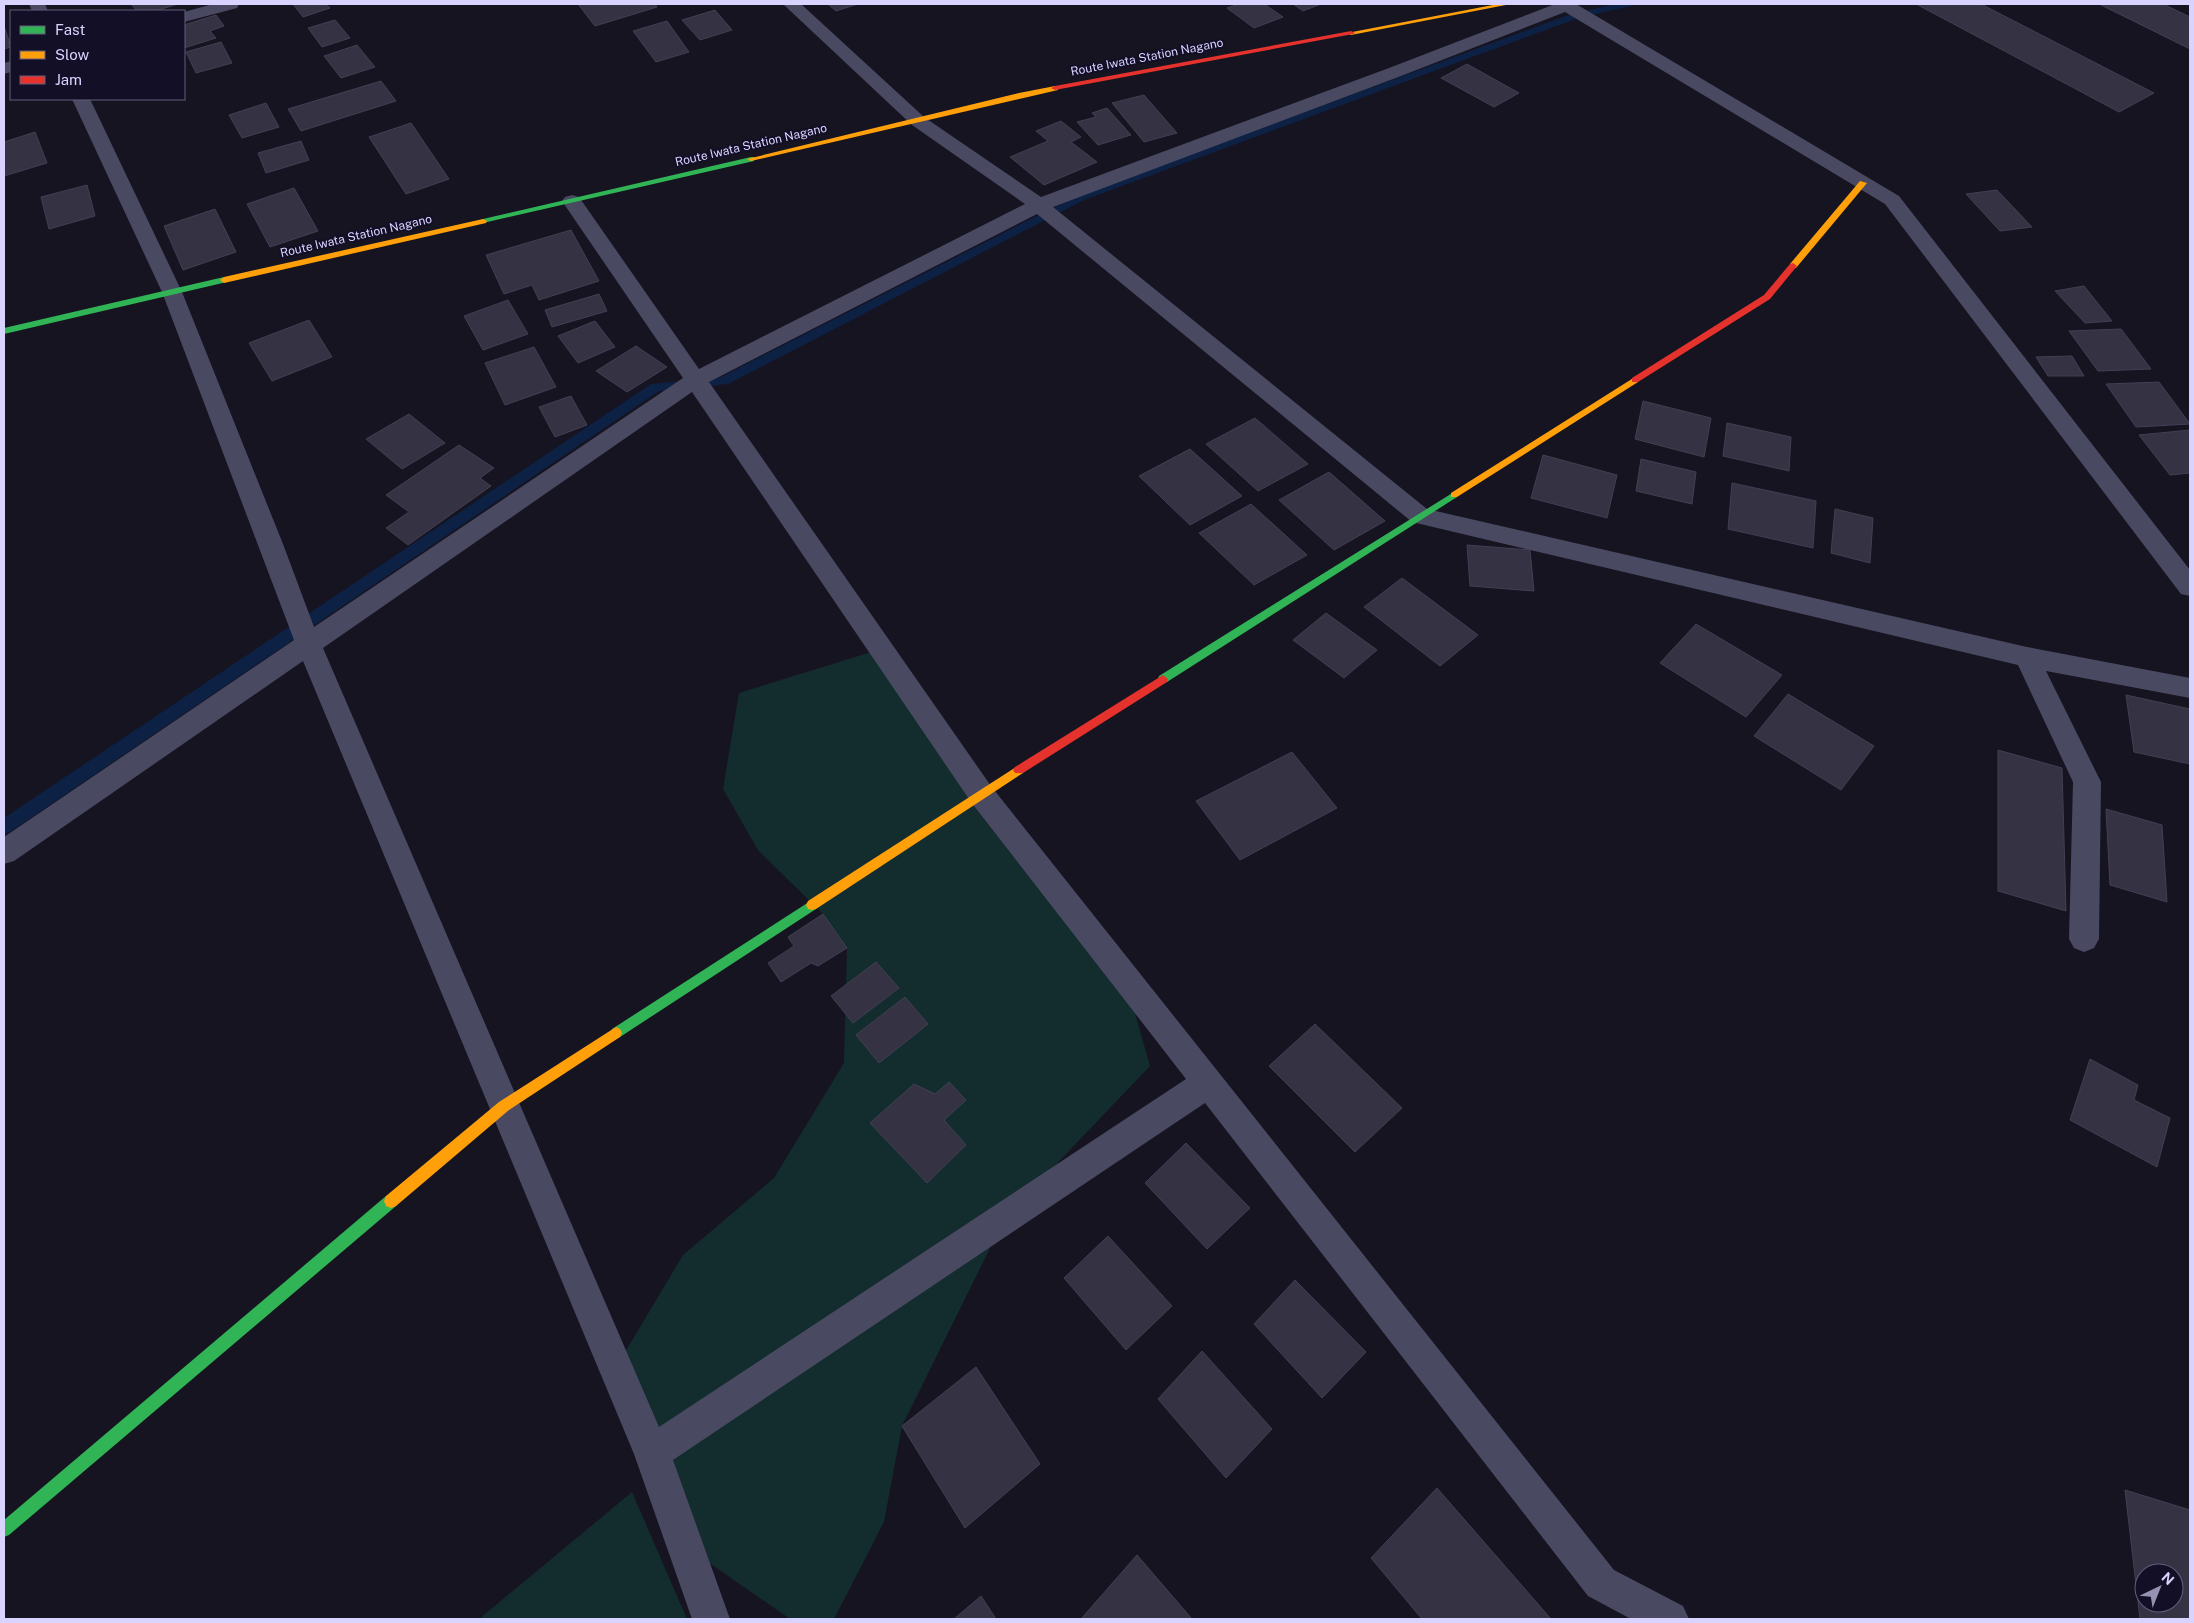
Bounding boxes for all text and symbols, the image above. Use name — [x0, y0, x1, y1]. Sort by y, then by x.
legend — [10, 10, 185, 100]
text: Fast — [55, 21, 85, 38]
street label: Route Iwata Station Nagano — [1069, 35, 1225, 79]
text: Slow — [55, 46, 90, 63]
text: Jam — [55, 71, 82, 88]
street label: Route Iwata Station Nagano — [674, 121, 828, 169]
street label: Route Iwata Station Nagano — [279, 212, 433, 260]
north arrow — [2134, 1563, 2184, 1613]
text: N — [2158, 1569, 2177, 1588]

